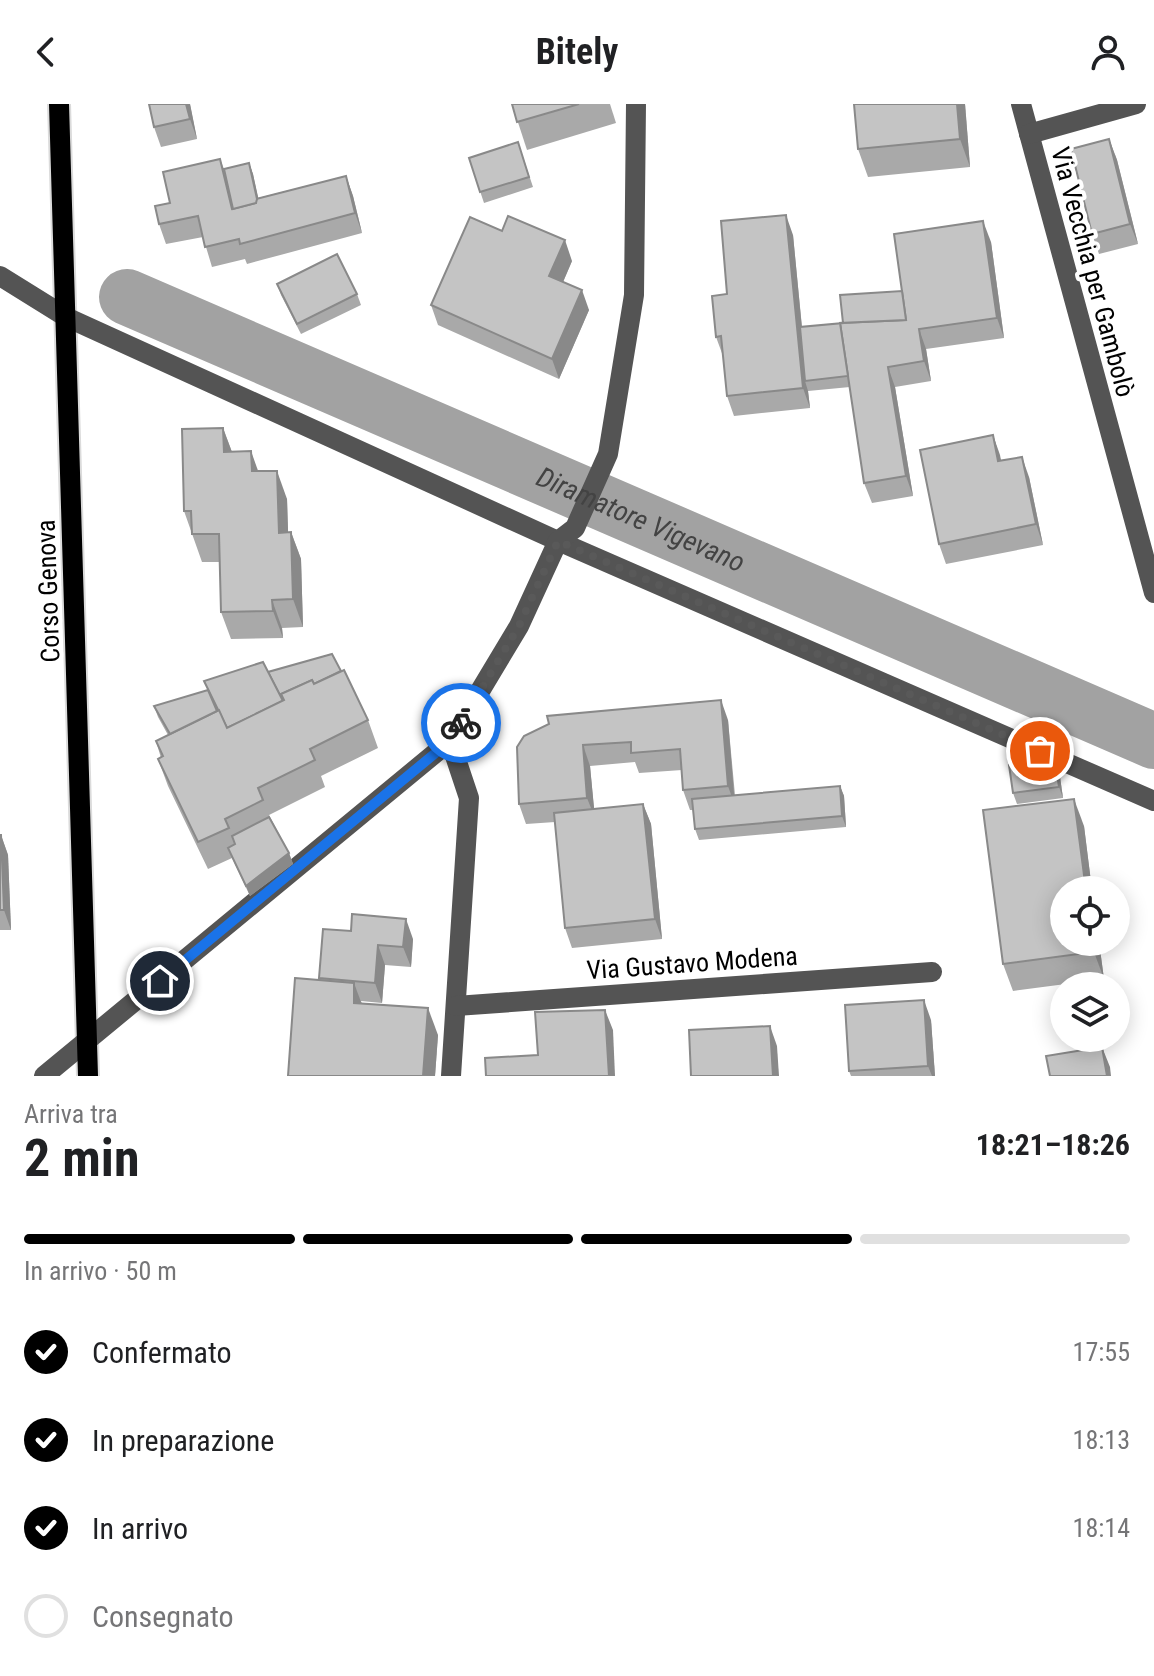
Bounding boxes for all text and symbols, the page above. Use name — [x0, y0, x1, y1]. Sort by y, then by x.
icon: back — [24, 30, 68, 74]
icon: person — [1086, 30, 1130, 74]
text: Bitely — [536, 31, 618, 73]
street label: Via Vecchia per Gambolò — [1045, 144, 1141, 400]
water label: Diramatore Vigevano — [532, 460, 750, 579]
street label: Corso Genova — [31, 519, 65, 663]
courier — [421, 683, 501, 763]
icon: bike — [439, 701, 483, 745]
pin — [1006, 717, 1074, 785]
icon: bag — [1018, 729, 1062, 773]
map controls — [1050, 876, 1130, 1052]
button: locate — [1050, 876, 1130, 956]
street label: Via Gustavo Modena — [585, 941, 799, 985]
pin — [126, 947, 194, 1015]
icon: home — [138, 959, 182, 1003]
button: layers — [1050, 972, 1130, 1052]
text: Arriva tra — [24, 1099, 118, 1129]
text: 18:21–18:26 — [976, 1127, 1130, 1162]
text: 2 min — [24, 1128, 140, 1189]
text: In arrivo · 50 m — [24, 1256, 177, 1286]
icon: check — [24, 1330, 68, 1374]
text: Confermato — [92, 1335, 232, 1370]
text: 17:55 — [1073, 1337, 1130, 1367]
icon: check — [24, 1418, 68, 1462]
text: In preparazione — [92, 1423, 274, 1458]
text: 18:13 — [1073, 1425, 1130, 1455]
icon: check — [24, 1506, 68, 1550]
text: In arrivo — [92, 1511, 188, 1546]
text: 18:14 — [1073, 1513, 1130, 1543]
text: Consegnato — [92, 1599, 234, 1634]

